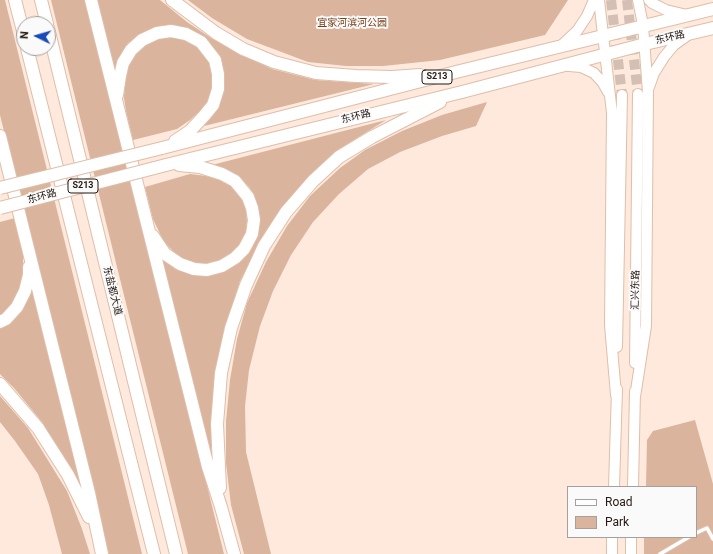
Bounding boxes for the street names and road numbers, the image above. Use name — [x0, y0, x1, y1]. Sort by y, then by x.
street label: 东环路 — [654, 29, 686, 47]
road number: S213 — [422, 70, 452, 84]
street label: 东环路 — [340, 108, 372, 126]
road number: S213 — [68, 179, 98, 193]
street label: 东环路 — [26, 187, 58, 207]
street label: 东盐都大道 — [100, 265, 124, 317]
street label: 汇兴东路 — [630, 270, 642, 310]

